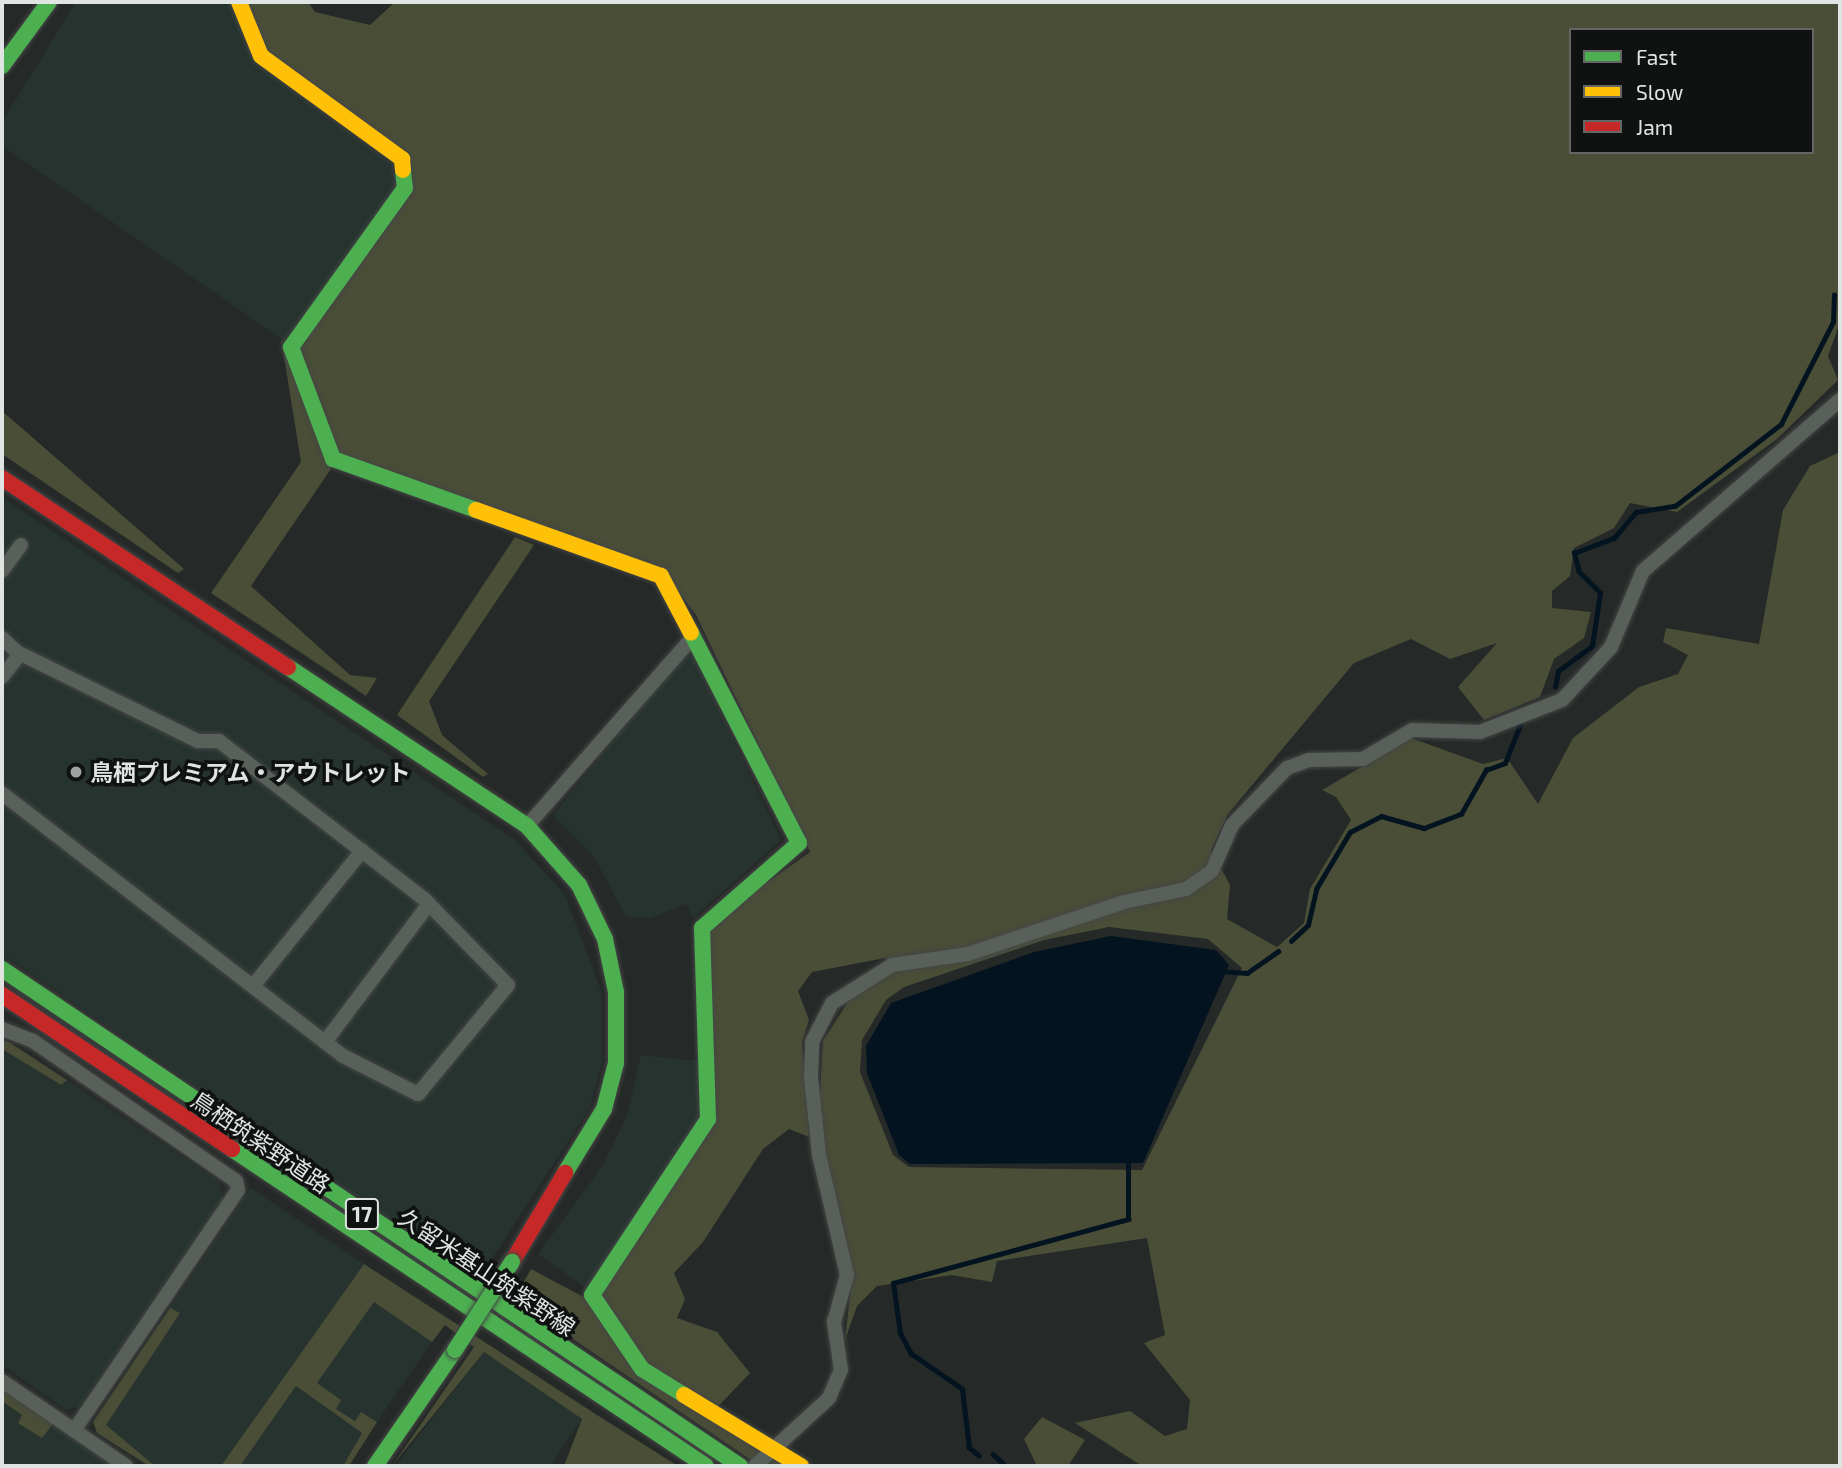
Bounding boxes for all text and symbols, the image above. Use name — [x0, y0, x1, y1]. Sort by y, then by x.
legend — [1569, 28, 1814, 154]
text: Fast — [1636, 44, 1677, 69]
text: Slow — [1636, 79, 1683, 104]
text: Jam — [1636, 114, 1673, 139]
place label: 鳥栖プレミアム・アウトレット — [90, 758, 412, 786]
marker: 鳥栖プレミアム・アウトレット — [68, 764, 84, 780]
street label: 鳥栖筑紫野道路 — [187, 1086, 335, 1198]
road number: 17 — [344, 1196, 380, 1232]
street label: 久留米基山筑紫野線 — [393, 1203, 581, 1341]

